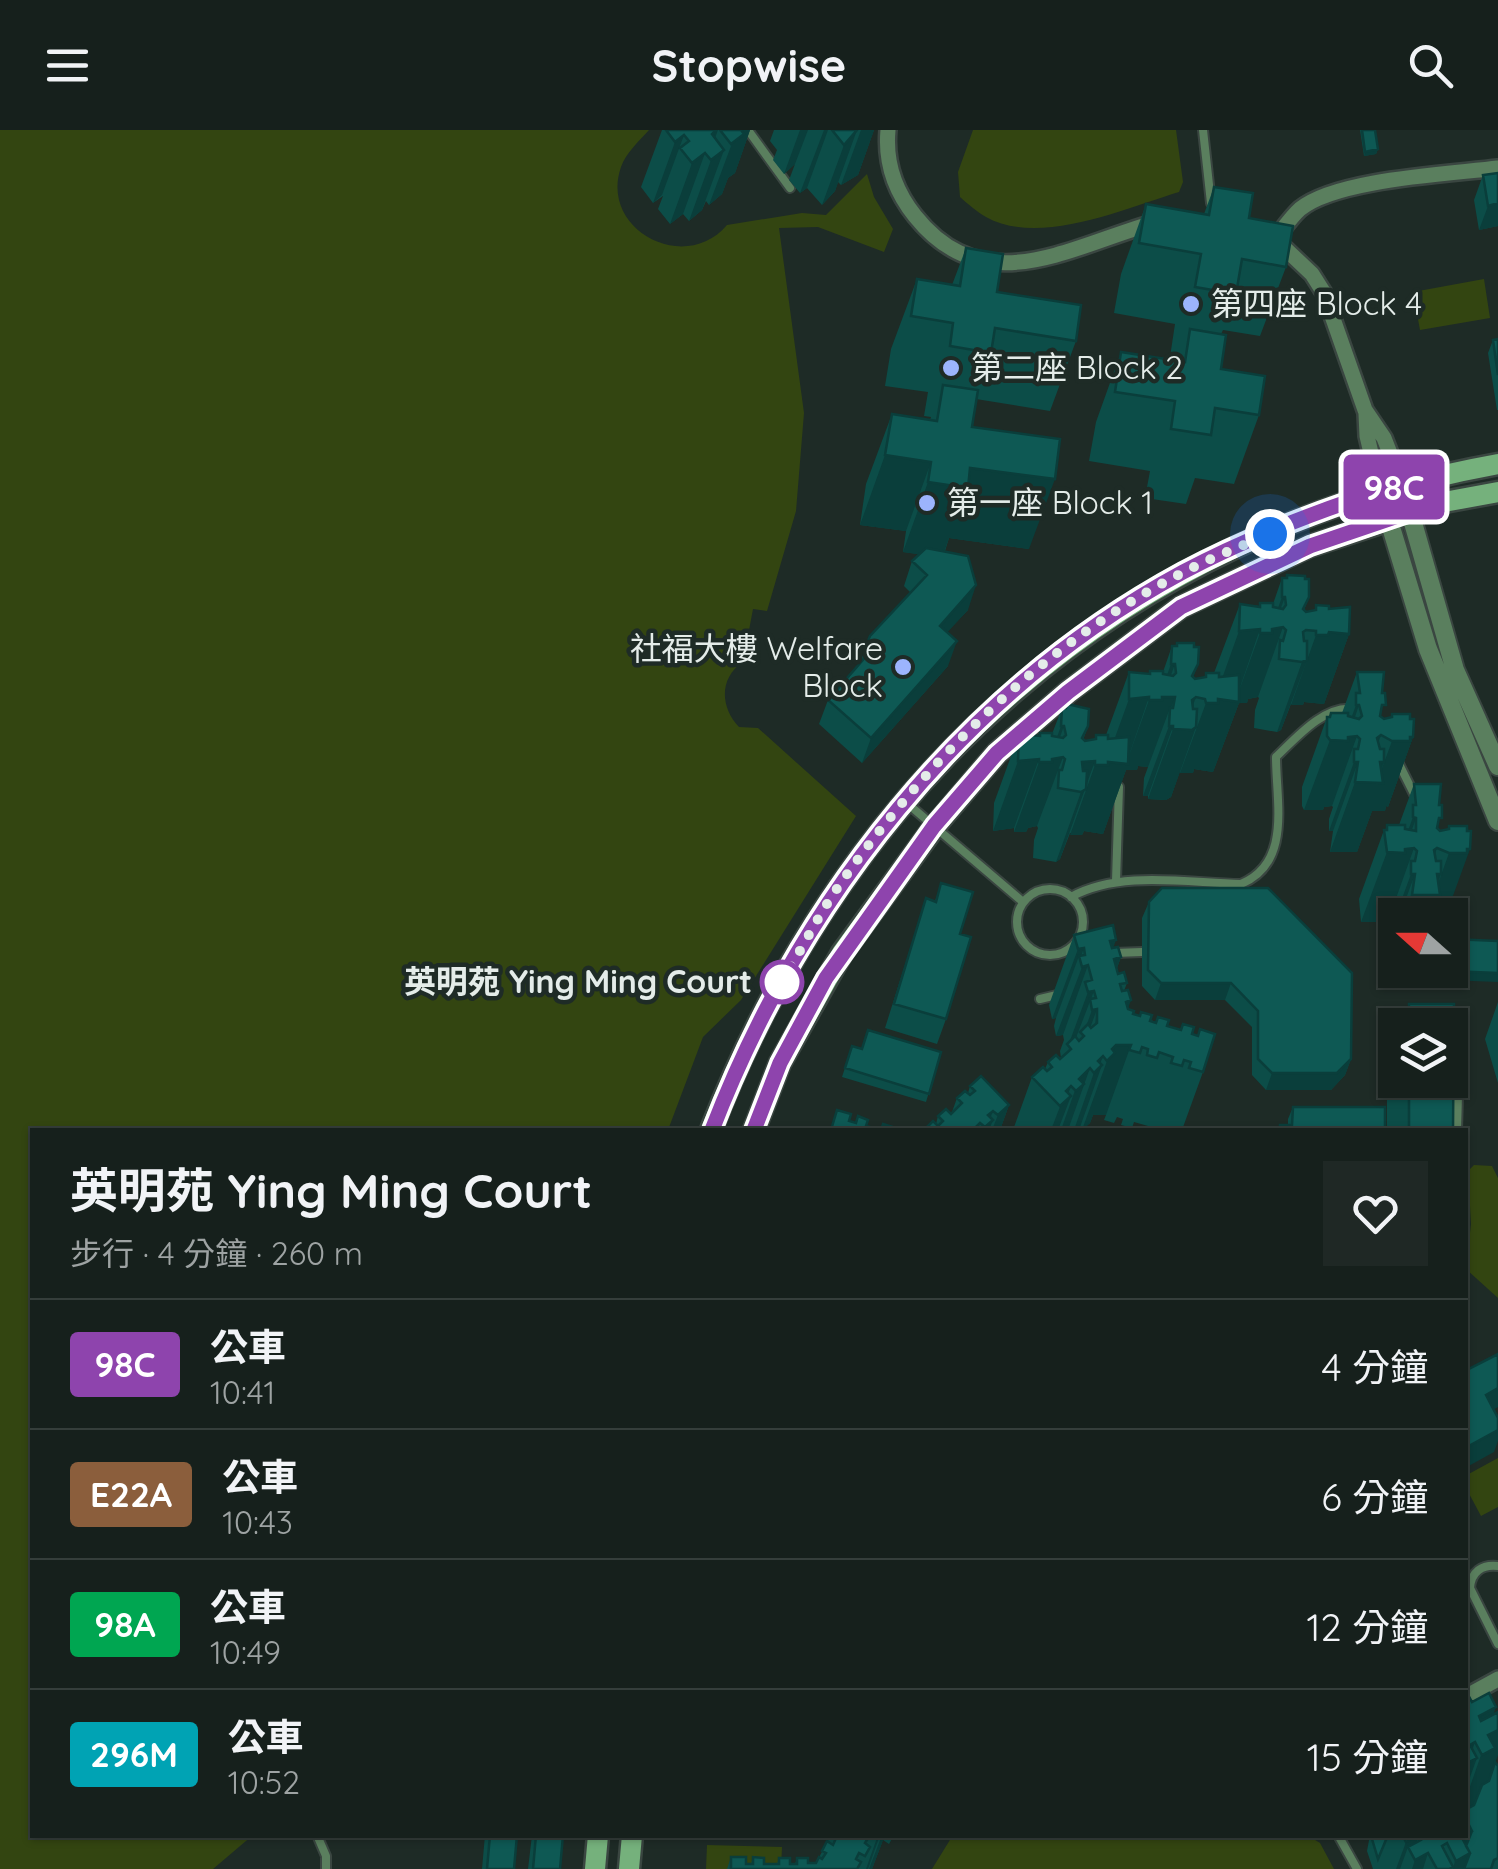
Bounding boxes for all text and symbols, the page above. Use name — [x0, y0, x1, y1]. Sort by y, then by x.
text: Stopwise — [652, 37, 846, 93]
icon: menu — [40, 38, 95, 93]
icon: search — [1403, 38, 1458, 93]
place label: 第四座 Block 4 — [1211, 283, 1422, 323]
marker: 第四座 Block 4 — [1180, 293, 1202, 315]
place label: 第二座 Block 2 — [971, 347, 1183, 387]
marker: 第二座 Block 2 — [940, 357, 962, 379]
line badge: 98C — [1336, 454, 1452, 520]
text: 98C — [1363, 465, 1425, 509]
place label: 第一座 Block 1 — [947, 482, 1153, 522]
marker: 第一座 Block 1 — [916, 492, 938, 514]
your location — [1245, 509, 1295, 559]
place label: 社福大樓 Welfare Block — [630, 628, 883, 705]
marker: 社福大樓 Welfare Block — [892, 656, 914, 678]
north arrow — [1378, 898, 1468, 988]
map controls — [1378, 898, 1468, 1098]
place label: 英明苑 Ying Ming Court — [404, 961, 752, 1001]
marker: 英明苑 Ying Ming Court — [761, 961, 803, 1003]
button: layers — [1378, 1008, 1468, 1098]
text: 英明苑 Ying Ming Court — [70, 1160, 592, 1220]
button: heart — [1323, 1161, 1428, 1266]
text: 步行 · 4 分鐘 · 260 m — [70, 1233, 363, 1273]
text: 公車 — [210, 1323, 286, 1371]
text: 98C — [94, 1342, 156, 1386]
text: 4 分鐘 — [1322, 1343, 1428, 1391]
text: 10:41 — [210, 1372, 275, 1412]
text: 公車 — [222, 1453, 298, 1501]
text: E22A — [90, 1472, 172, 1516]
text: 6 分鐘 — [1321, 1473, 1428, 1521]
text: 10:43 — [222, 1502, 293, 1542]
text: 公車 — [210, 1583, 286, 1631]
text: 98A — [94, 1602, 156, 1646]
text: 12 分鐘 — [1307, 1603, 1428, 1651]
text: 10:49 — [210, 1632, 281, 1672]
text: 公車 — [228, 1713, 304, 1761]
text: 296M — [90, 1732, 178, 1776]
text: 15 分鐘 — [1307, 1733, 1428, 1781]
text: 10:52 — [228, 1762, 300, 1802]

